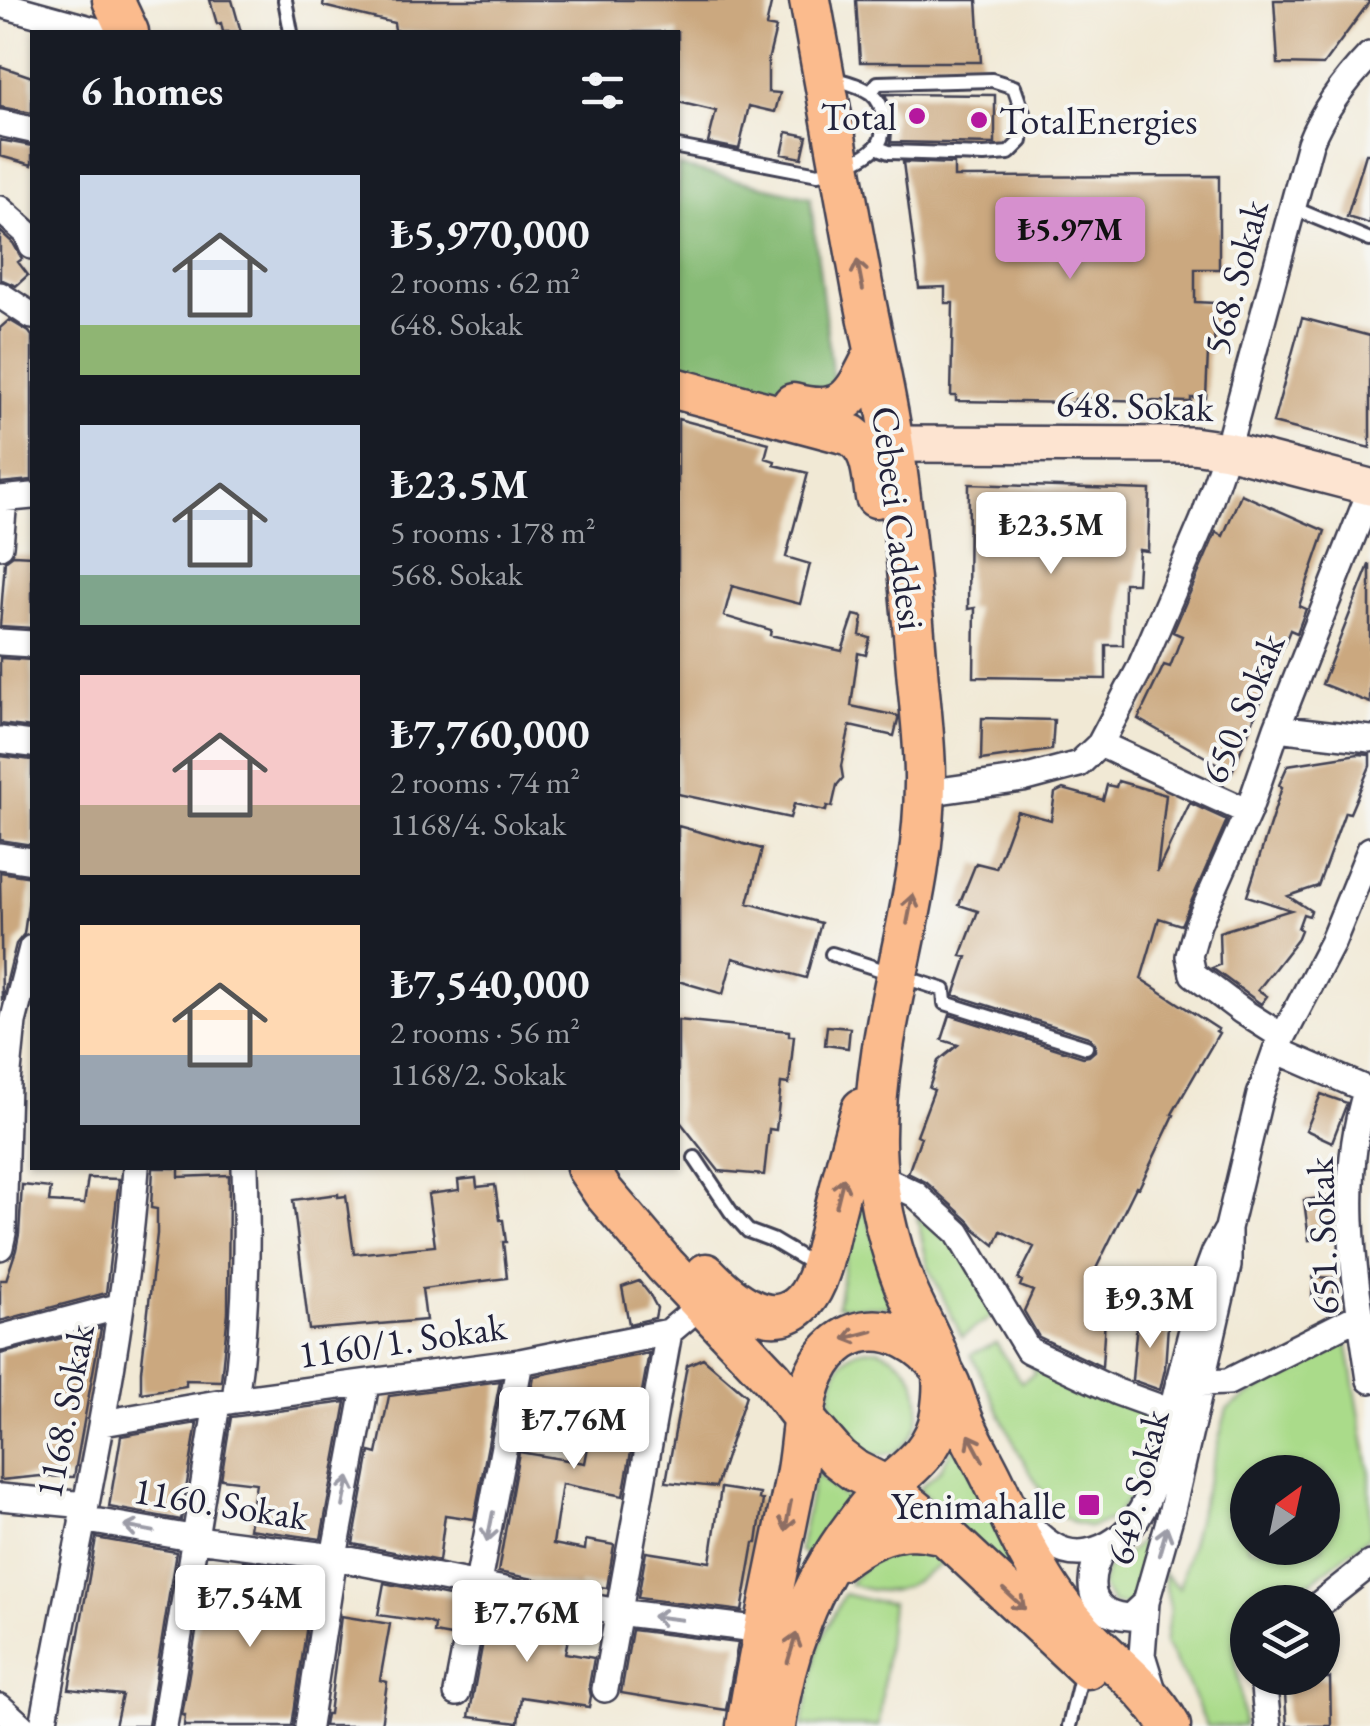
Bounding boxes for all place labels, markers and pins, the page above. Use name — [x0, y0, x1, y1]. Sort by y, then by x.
place label: Total — [821, 92, 897, 141]
place label: TotalEnergies — [999, 96, 1197, 145]
marker: Total — [906, 105, 928, 127]
marker: TotalEnergies — [968, 109, 990, 131]
pin: ₺5.97M — [989, 197, 1151, 282]
pin: ₺23.5M — [970, 492, 1132, 577]
pin: ₺9.3M — [1080, 1266, 1220, 1351]
pin: ₺7.76M — [493, 1387, 655, 1472]
place label: Yenimahalle — [891, 1481, 1066, 1530]
marker: Yenimahalle — [1076, 1492, 1102, 1518]
pin: ₺7.54M — [169, 1565, 331, 1650]
pin: ₺7.76M — [446, 1580, 608, 1665]

